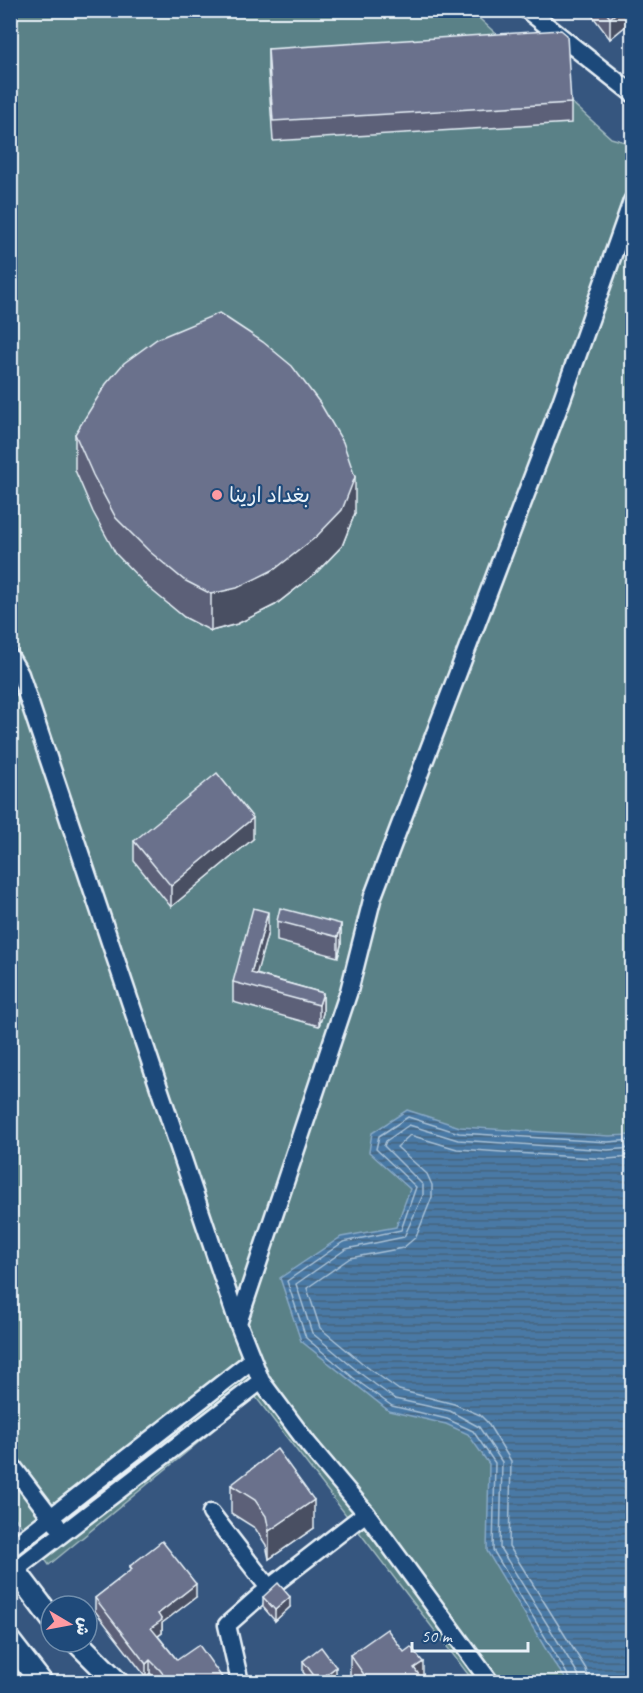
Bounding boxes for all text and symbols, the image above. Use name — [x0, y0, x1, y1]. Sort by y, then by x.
place label: بغداد ارينا — [229, 482, 310, 508]
marker: بغداد ارينا — [210, 488, 224, 502]
north arrow — [39, 1594, 99, 1654]
scale bar — [412, 1615, 528, 1653]
text: ش — [71, 1616, 94, 1637]
text: 50 m — [421, 1625, 454, 1647]

